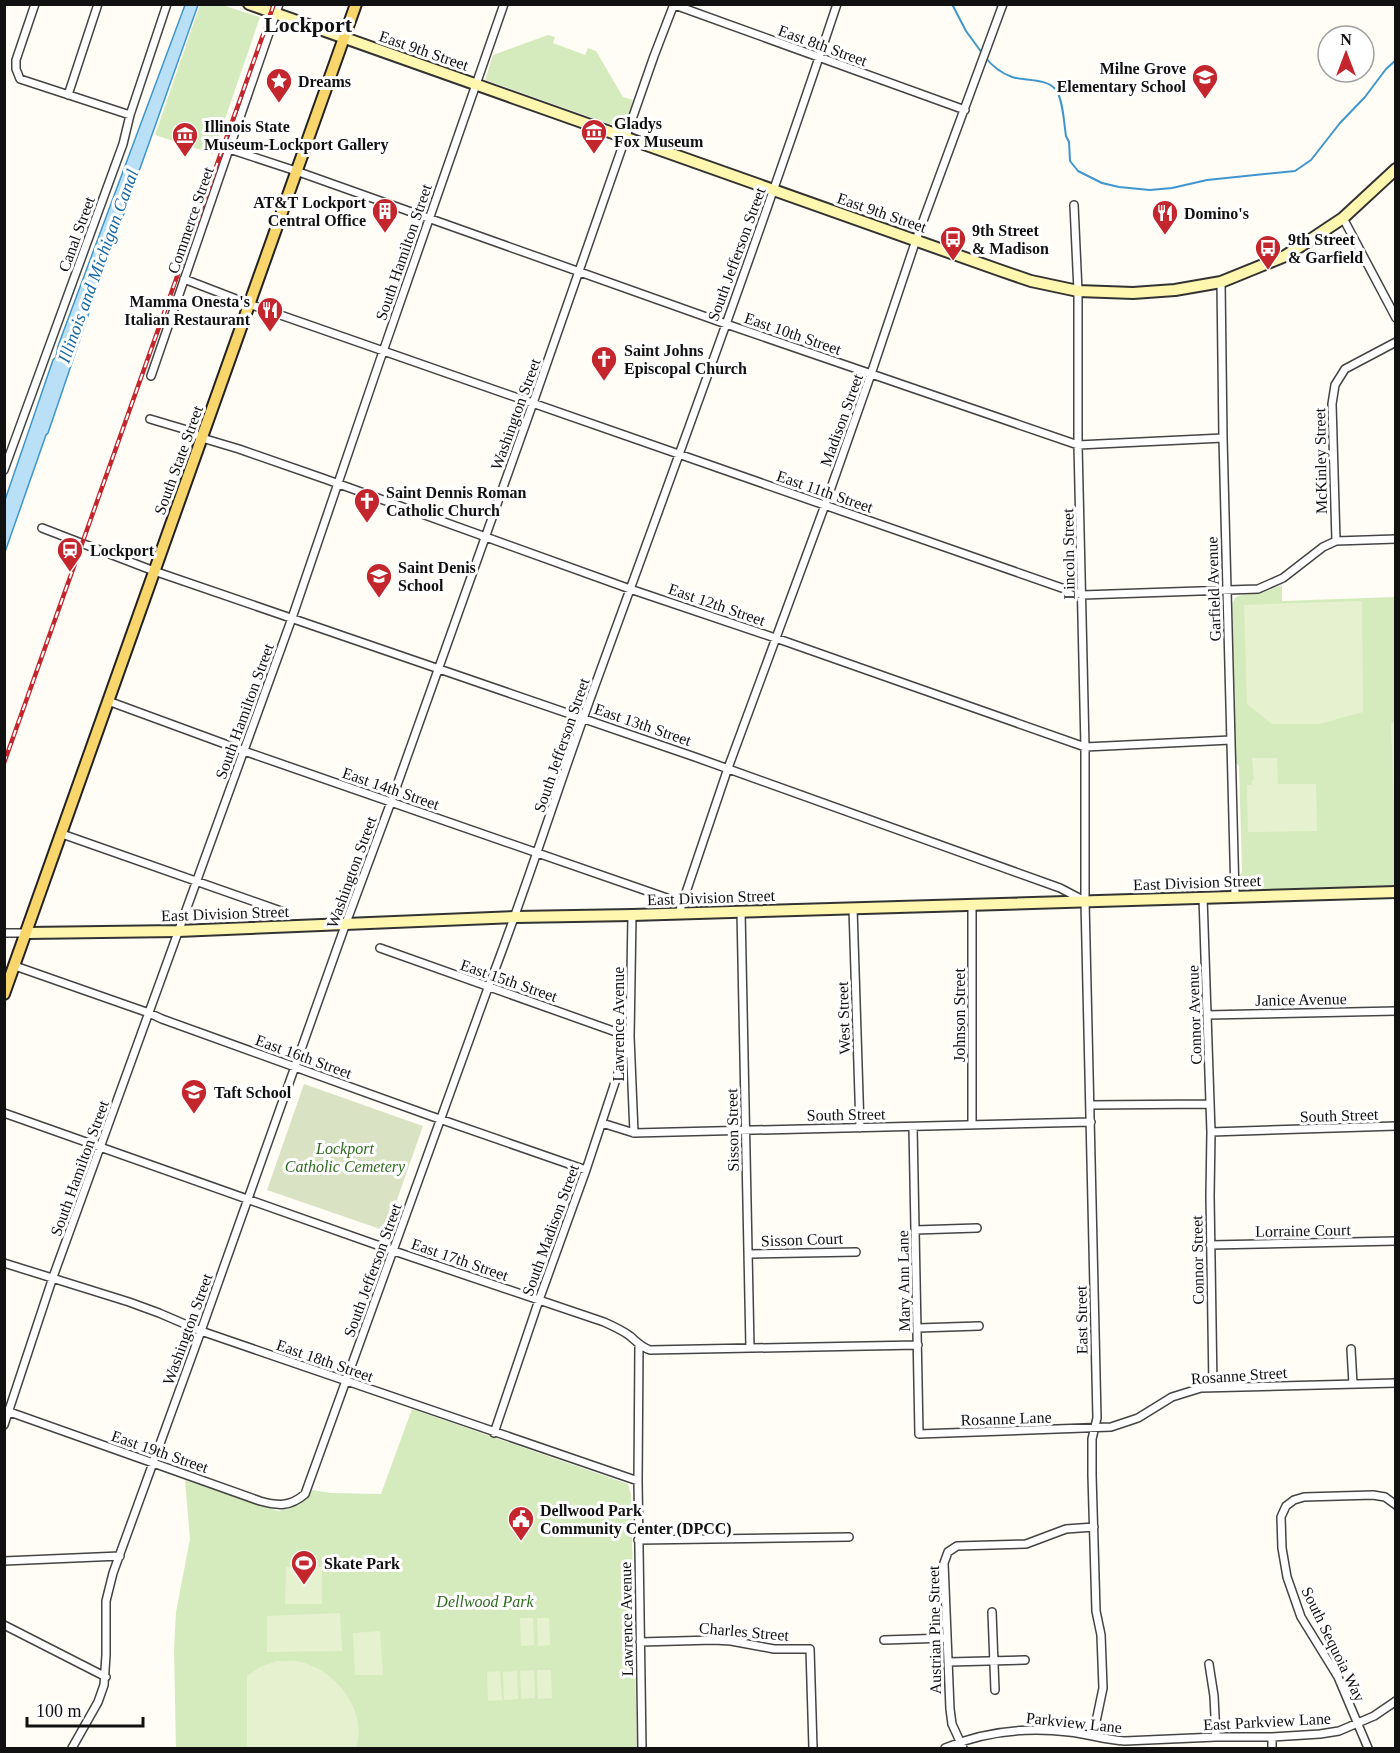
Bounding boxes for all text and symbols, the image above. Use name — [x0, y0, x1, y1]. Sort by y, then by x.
district label: Lockport — [264, 12, 353, 37]
street label: East 8th Street — [776, 22, 870, 70]
north arrow — [1316, 24, 1376, 84]
street label: East 9th Street — [377, 27, 471, 74]
text: N — [1340, 31, 1352, 48]
place label: Milne Grove Elementary School — [1057, 60, 1187, 96]
school or university icon: Milne Grove Elementary School — [1190, 62, 1220, 100]
place icon: Dreams — [264, 66, 294, 104]
place label: Dreams — [298, 73, 351, 90]
place label: Gladys Fox Museum — [614, 115, 704, 150]
museum icon: Gladys Fox Museum — [579, 117, 609, 155]
place label: Illinois State Museum-Lockport Gallery — [204, 118, 388, 154]
museum icon: Illinois State Museum-Lockport Gallery — [170, 120, 200, 158]
street label: Commerce Street — [164, 164, 217, 276]
water label: Illinois and Michigan Canal — [53, 166, 142, 366]
street label: South Hamilton Street — [372, 181, 435, 323]
street label: South Jefferson Street — [704, 184, 769, 323]
street label: East 9th Street — [835, 189, 929, 236]
street label: Canal Street — [55, 194, 98, 274]
place label: AT&T Lockport Central Office — [253, 194, 367, 229]
building icon: AT&T Lockport Central Office — [370, 196, 400, 234]
restaurant icon: Domino's — [1150, 198, 1180, 236]
place label: Domino's — [1184, 205, 1249, 222]
place label: 9th Street & Madison — [972, 222, 1049, 257]
bus stop icon: 9th Street & Madison — [938, 224, 968, 262]
place label: 9th Street & Garfield — [1288, 231, 1363, 266]
bus stop icon: 9th Street & Garfield — [1253, 233, 1283, 271]
place label: Mamma Onesta's Italian Restaurant — [124, 293, 251, 328]
restaurant icon: Mamma Onesta's Italian Restaurant — [255, 295, 285, 333]
street label: East 10th Street — [742, 309, 844, 358]
place label: Saint Johns Episcopal Church — [624, 342, 747, 378]
church icon: Saint Johns Episcopal Church — [589, 344, 619, 382]
street label: Washington Street — [487, 356, 545, 473]
street label: Madison Street — [817, 371, 866, 469]
street label: South State Street — [151, 403, 206, 517]
street label: McKinley Street — [1311, 407, 1331, 514]
street label: East 11th Street — [774, 467, 876, 516]
place label: Saint Dennis Roman Catholic Church — [386, 484, 527, 519]
church icon: Saint Dennis Roman Catholic Church — [352, 486, 382, 524]
street label: Lincoln Street — [1059, 508, 1078, 600]
station icon: Lockport — [55, 535, 85, 573]
street label: Garfield Avenue — [1203, 536, 1224, 642]
place label: Lockport — [90, 542, 155, 560]
place label: Saint Denis School — [398, 559, 476, 594]
school or university icon: Saint Denis School — [364, 561, 394, 599]
street label: East 12th Street — [666, 580, 768, 629]
street label: South Hamilton Street — [212, 641, 277, 781]
street label: South Jefferson Street — [530, 675, 593, 815]
street label: East 13th Street — [592, 700, 694, 749]
street label: East 14th Street — [340, 764, 442, 813]
street label: Washington Street — [323, 814, 381, 931]
street label: East Division Street — [1133, 872, 1262, 893]
street label: East Division Street — [647, 887, 776, 908]
street label: East Division Street — [161, 903, 290, 924]
street label: East 15th Street — [458, 956, 560, 1005]
street label: Connor Avenue — [1184, 965, 1205, 1065]
street label: Lawrence Avenue — [610, 967, 627, 1081]
street label: Johnson Street — [951, 968, 968, 1062]
street label: West Street — [834, 981, 853, 1055]
street label: Janice Avenue — [1255, 990, 1347, 1009]
street label: East 16th Street — [253, 1031, 355, 1082]
school or university icon: Taft School — [179, 1077, 209, 1115]
place label: Taft School — [214, 1084, 292, 1101]
street label: Sisson Street — [723, 1088, 742, 1172]
street label: South Hamilton Street — [47, 1098, 112, 1238]
street label: South Street — [807, 1105, 886, 1124]
street label: South Street — [1299, 1106, 1379, 1125]
park label: Lockport Catholic Cemetery — [285, 1140, 406, 1176]
street label: South Madison Street — [519, 1162, 582, 1298]
street label: South Jefferson Street — [340, 1200, 405, 1339]
street label: Connor Street — [1188, 1215, 1207, 1305]
street label: Lorraine Court — [1255, 1221, 1351, 1240]
street label: Sisson Court — [761, 1230, 844, 1249]
street label: Mary Ann Lane — [894, 1230, 914, 1332]
street label: East 17th Street — [409, 1235, 511, 1284]
street label: Washington Street — [159, 1271, 217, 1388]
street label: East Street — [1072, 1285, 1091, 1355]
street label: East 18th Street — [274, 1336, 376, 1385]
street label: Rosanne Street — [1190, 1364, 1288, 1387]
street label: Rosanne Lane — [960, 1408, 1052, 1429]
street label: East 19th Street — [109, 1427, 211, 1476]
place label: Dellwood Park Community Center (DPCC) — [540, 1502, 732, 1538]
public building icon: Dellwood Park Community Center (DPCC) — [506, 1504, 536, 1542]
sports icon: Skate Park — [289, 1548, 319, 1586]
place label: Skate Park — [324, 1555, 400, 1572]
street label: Lawrence Avenue — [617, 1561, 636, 1677]
street label: Austrian Pine Street — [925, 1565, 944, 1695]
street label: South Sequoia Way — [1297, 1584, 1369, 1705]
park label: Dellwood Park — [435, 1593, 535, 1610]
street label: Charles Street — [698, 1619, 790, 1644]
scale bar — [27, 1690, 142, 1728]
text: 100 m — [36, 1701, 82, 1721]
street label: Parkview Lane — [1025, 1709, 1123, 1736]
street label: East Parkview Lane — [1203, 1710, 1331, 1733]

